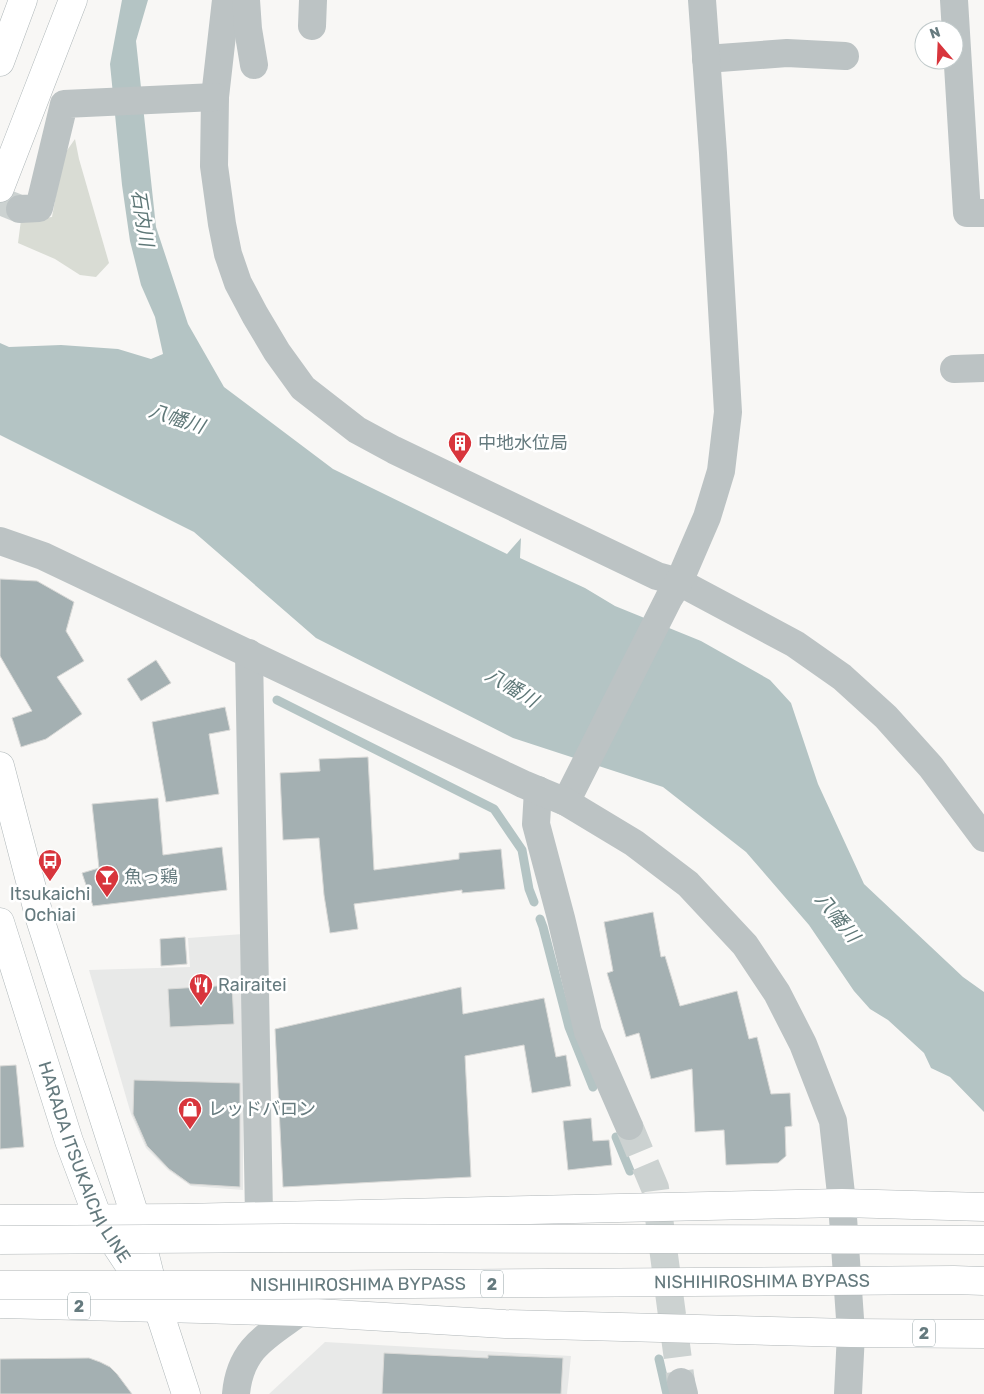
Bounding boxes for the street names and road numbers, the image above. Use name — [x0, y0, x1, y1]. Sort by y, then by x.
street label: HARADA ITSUKAICHI LINE — [34, 1059, 136, 1267]
road number: 2 — [481, 1270, 503, 1298]
street label: NISHIHIROSHIMA BYPASS — [654, 1270, 870, 1293]
street label: NISHIHIROSHIMA BYPASS — [250, 1273, 466, 1296]
road number: 2 — [68, 1292, 90, 1320]
road number: 2 — [913, 1320, 935, 1346]

